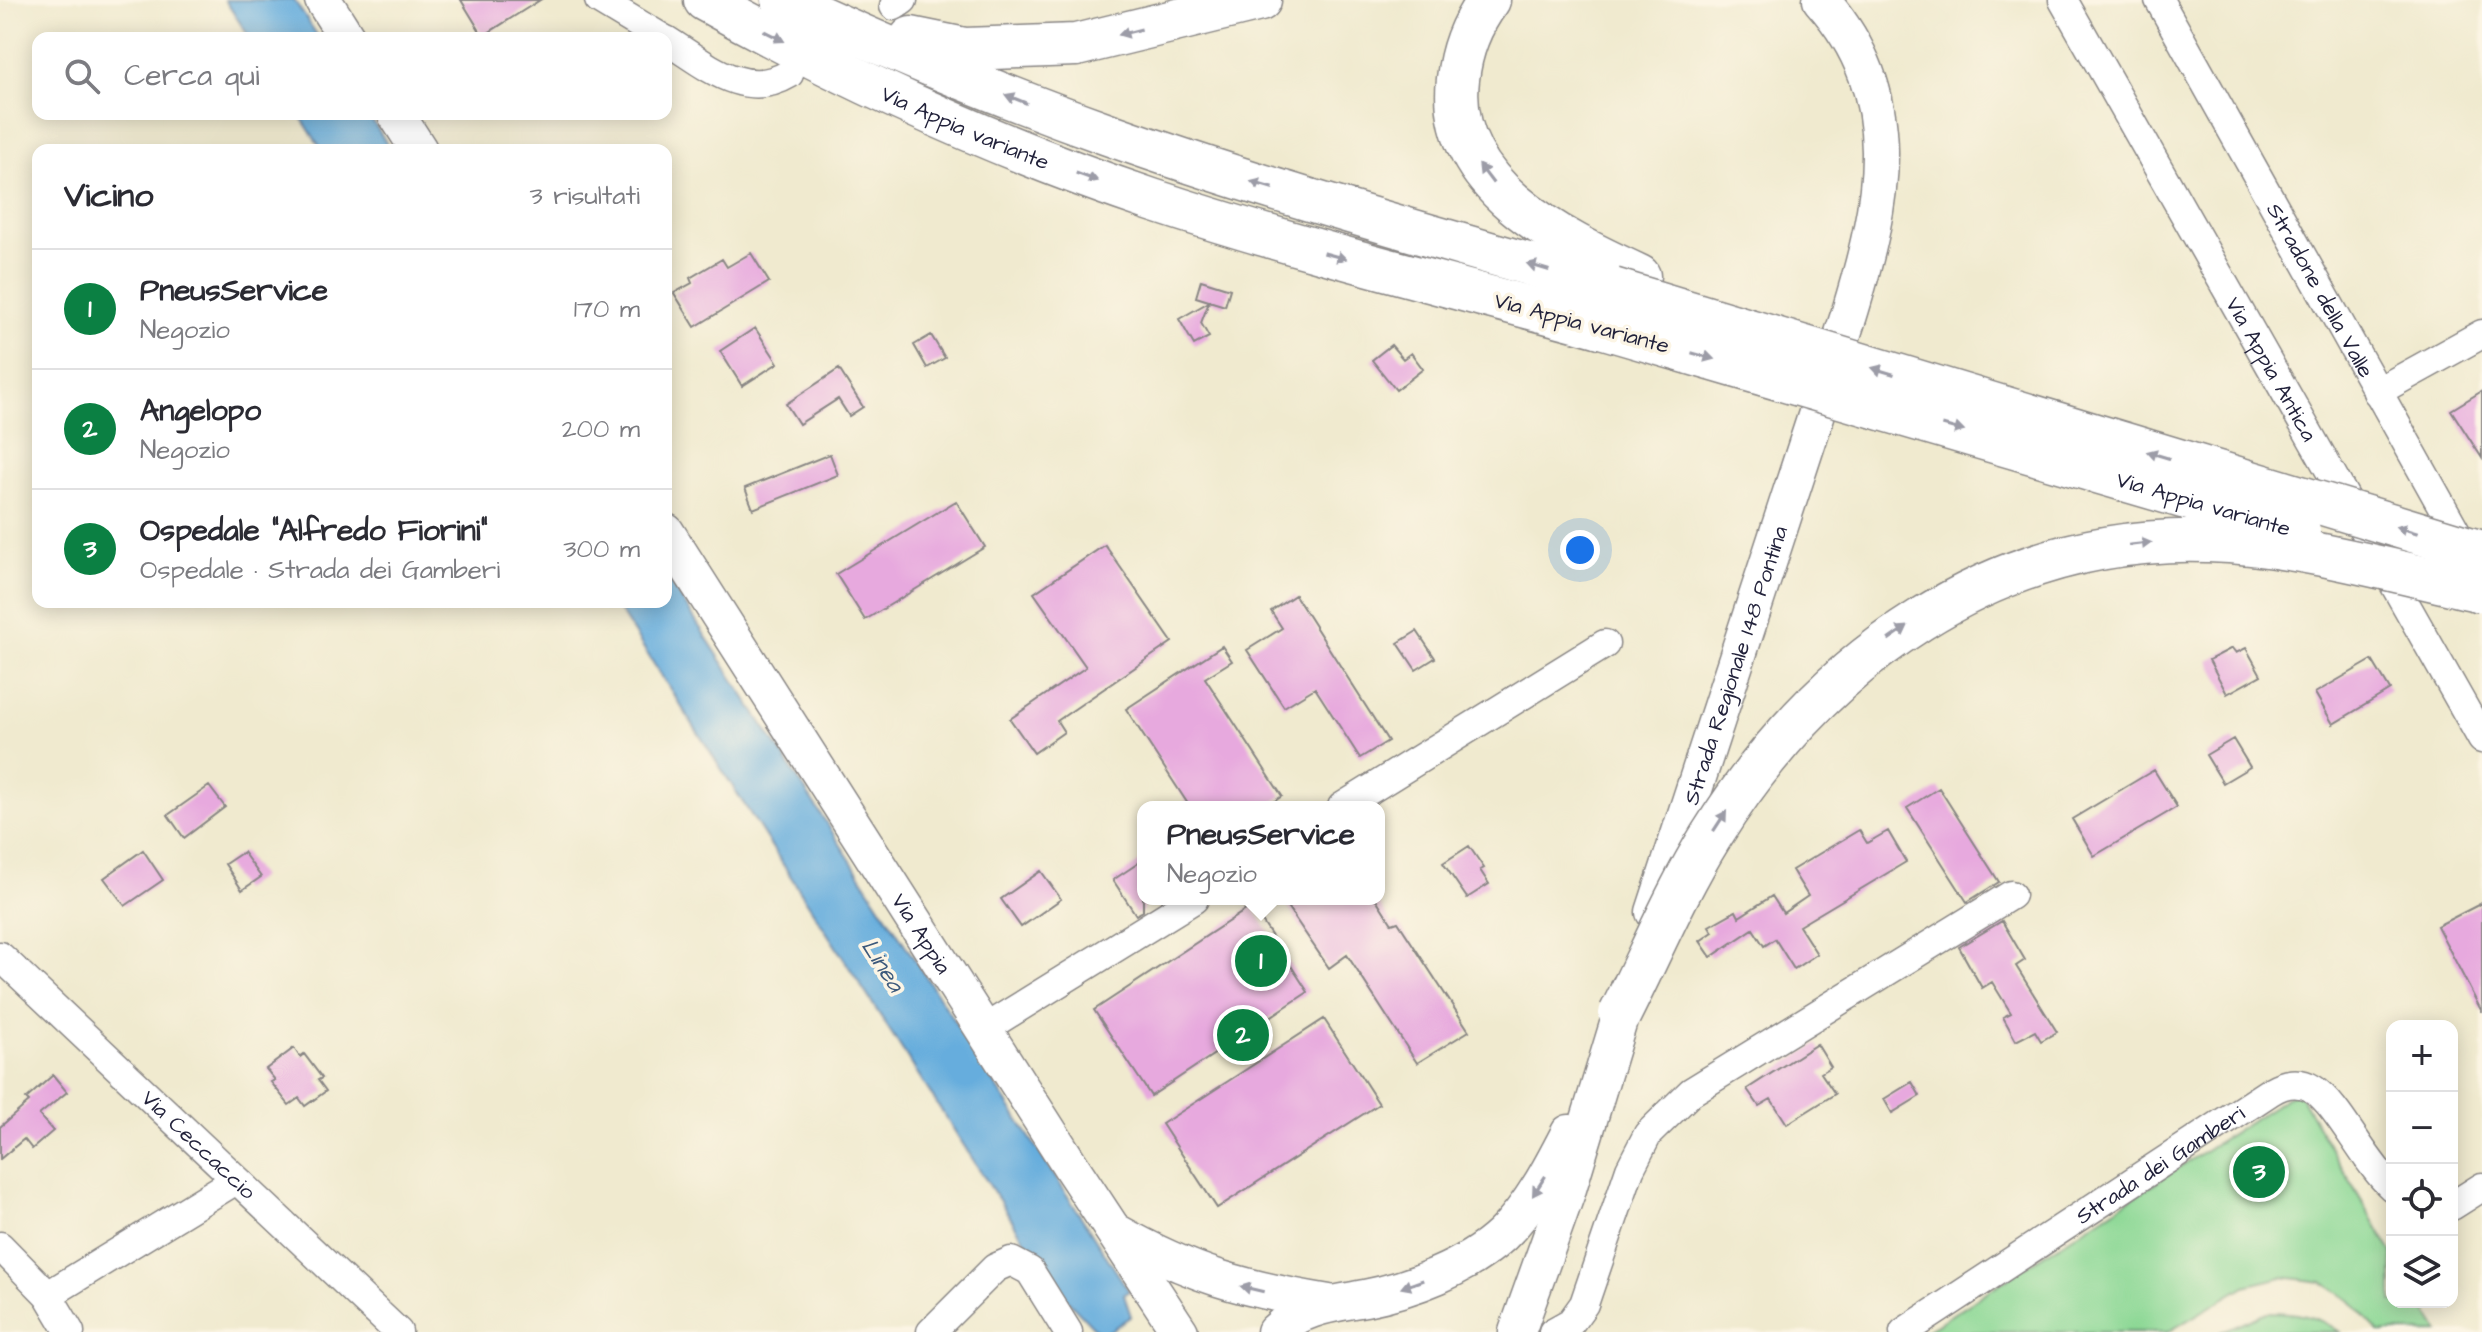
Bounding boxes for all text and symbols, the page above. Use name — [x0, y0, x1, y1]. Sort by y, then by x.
one-way arrow — [1117, 26, 1142, 38]
one-way arrow — [762, 29, 785, 43]
search box — [32, 32, 672, 120]
icon: search — [60, 54, 104, 98]
text: Cerca qui — [124, 55, 259, 97]
street label: Via Appia variante — [876, 79, 1054, 178]
one-way arrow — [1004, 93, 1028, 106]
one-way arrow — [1479, 163, 1494, 184]
one-way arrow — [1076, 171, 1100, 183]
text: Vicino — [64, 172, 153, 220]
text: 3 risultati — [530, 178, 640, 214]
one-way arrow — [1250, 178, 1274, 190]
street label: Stradone della Valle — [2258, 198, 2381, 384]
one-way arrow — [1322, 250, 1347, 262]
one-way arrow — [1526, 260, 1550, 273]
text: PneusService — [140, 270, 328, 312]
street label: Via Appia variante — [1491, 285, 1673, 362]
text: 1 — [88, 291, 92, 327]
text: 170 m — [574, 291, 640, 327]
street label: Via Appia Antica — [2217, 292, 2324, 448]
text: Negozio — [140, 312, 230, 348]
one-way arrow — [1692, 350, 1716, 363]
one-way arrow — [1870, 364, 1894, 377]
text: Angelopo — [140, 390, 261, 432]
text: 2 — [83, 411, 97, 447]
text: 200 m — [562, 411, 640, 447]
one-way arrow — [1941, 423, 1966, 435]
text: Negozio — [140, 432, 230, 468]
one-way arrow — [2146, 448, 2170, 461]
street label: Via Appia variante — [2113, 464, 2294, 545]
text: Ospedale "Alfredo Fiorini" — [140, 510, 488, 552]
street label: Strada Regionale 148 Pontina — [1676, 522, 1796, 809]
one-way arrow — [2395, 523, 2419, 536]
your location — [1560, 530, 1600, 570]
text: 3 — [83, 531, 97, 567]
text: 300 m — [563, 531, 640, 567]
one-way arrow — [2127, 537, 2152, 550]
text: Ospedale · Strada dei Gamberi — [140, 552, 500, 588]
one-way arrow — [1888, 626, 1909, 641]
popup — [1137, 801, 1385, 905]
one-way arrow — [1713, 810, 1728, 831]
text: PneusService — [1167, 814, 1355, 856]
text: Negozio — [1167, 856, 1257, 892]
street label: Via Appia — [884, 888, 958, 980]
pin: 1 — [1235, 931, 1287, 991]
water label: Linea — [852, 932, 913, 1000]
pin: 2 — [1217, 1005, 1269, 1065]
map controls — [2386, 1020, 2458, 1308]
button: + — [2386, 1020, 2458, 1092]
street label: Via Ceccaccio — [134, 1083, 263, 1208]
button: − — [2386, 1092, 2458, 1164]
street label: Strada dei Gamberi — [2070, 1098, 2251, 1232]
pin: 3 — [2233, 1142, 2285, 1202]
button: locate — [2386, 1164, 2458, 1236]
one-way arrow — [1532, 1175, 1547, 1196]
button: layers — [2386, 1236, 2458, 1308]
one-way arrow — [1399, 1279, 1423, 1291]
one-way arrow — [1239, 1283, 1264, 1295]

